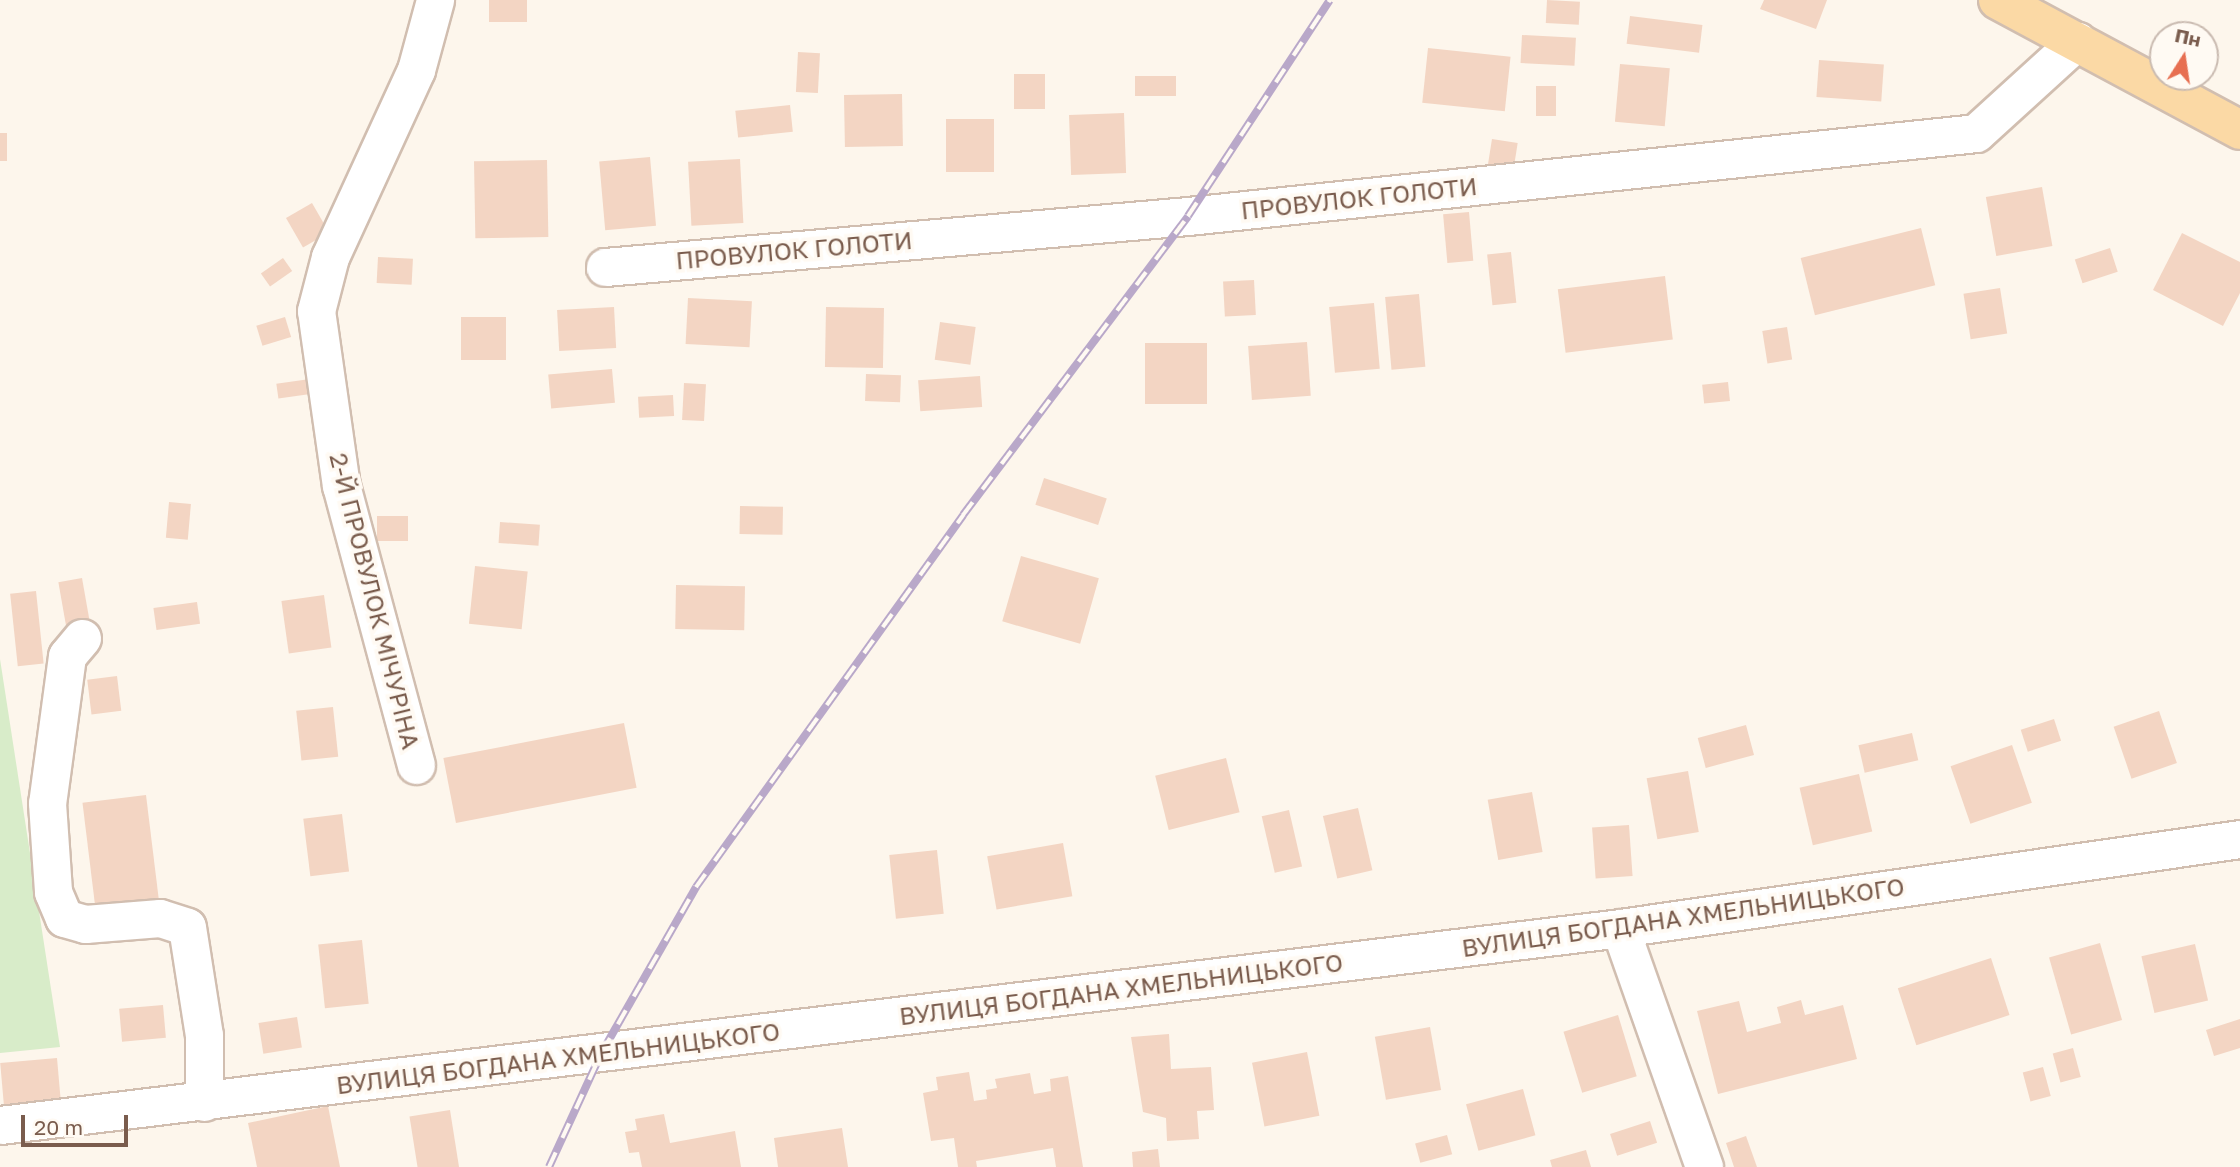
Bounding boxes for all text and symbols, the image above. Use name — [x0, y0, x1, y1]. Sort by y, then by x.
north arrow — [2149, 21, 2219, 91]
text: Пн — [2173, 23, 2203, 51]
street label: ПРОВУЛОК ГОЛОТИ — [1240, 171, 1478, 225]
street label: ПРОВУЛОК ГОЛОТИ — [675, 225, 913, 275]
street label: 2-Й ПРОВУЛОК МІЧУРІНА — [324, 450, 426, 752]
street label: ВУЛИЦЯ БОГДАНА ХМЕЛЬНИЦЬКОГО — [1460, 872, 1906, 962]
street label: ВУЛИЦЯ БОГДАНА ХМЕЛЬНИЦЬКОГО — [898, 948, 1344, 1030]
street label: ВУЛИЦЯ БОГДАНА ХМЕЛЬНИЦЬКОГО — [335, 1017, 781, 1099]
scale bar — [24, 1100, 131, 1144]
text: 20 m — [34, 1114, 83, 1140]

